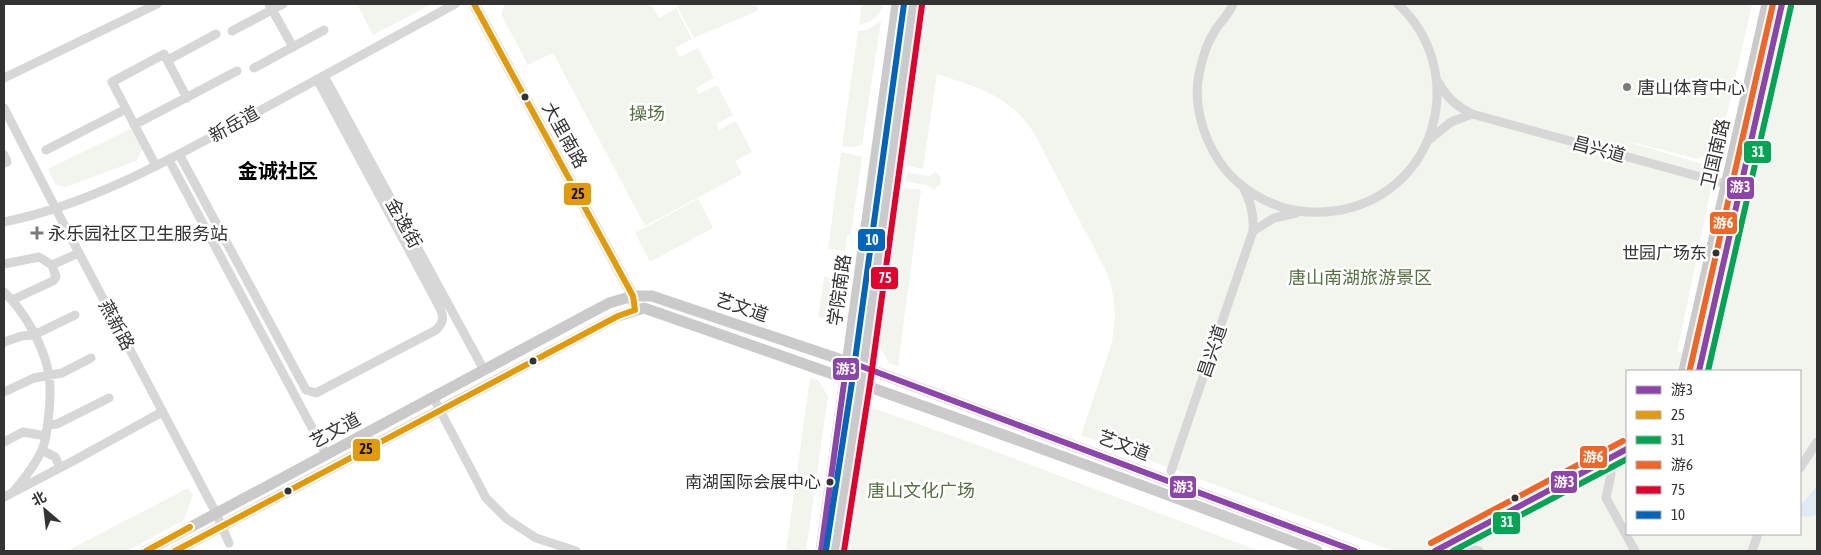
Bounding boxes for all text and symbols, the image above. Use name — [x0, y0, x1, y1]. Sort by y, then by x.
place label: 唐山体育中心 — [1637, 77, 1745, 98]
marker: 唐山体育中心 — [1621, 81, 1633, 93]
unlabelled marker — [520, 92, 530, 102]
street label: 大里南路 — [538, 98, 592, 172]
street label: 新岳道 — [205, 102, 263, 146]
park label: 操场 — [629, 103, 665, 124]
street label: 卫国南路 — [1697, 117, 1733, 191]
street label: 昌兴道 — [1570, 132, 1628, 166]
line badge: 31 — [1743, 140, 1772, 164]
text: 31 — [1751, 144, 1765, 160]
district label: 金诚社区 — [238, 159, 318, 182]
line badge: 游3 — [1726, 176, 1755, 200]
text: 游3 — [1730, 179, 1750, 195]
line badge: 25 — [563, 182, 592, 206]
text: 25 — [571, 186, 585, 202]
street label: 金逸街 — [382, 194, 426, 252]
line badge: 游6 — [1709, 211, 1738, 235]
text: 游6 — [1713, 215, 1734, 231]
place label: 永乐园社区卫生服务站 — [48, 223, 228, 244]
marker: 永乐园社区卫生服务站 — [30, 226, 44, 240]
line badge: 10 — [857, 228, 886, 252]
text: 10 — [865, 232, 879, 248]
place label: 世园广场东 — [1622, 243, 1707, 263]
marker: 世园广场东 — [1711, 248, 1721, 258]
street label: 学院南路 — [824, 253, 854, 327]
line badge: 75 — [870, 266, 899, 290]
park label: 唐山南湖旅游景区 — [1288, 267, 1432, 288]
text: 75 — [878, 270, 892, 286]
street label: 艺文道 — [713, 288, 771, 326]
street label: 燕新路 — [95, 296, 139, 354]
street label: 昌兴道 — [1193, 322, 1231, 380]
unlabelled marker — [528, 356, 538, 366]
line badge: 游3 — [832, 357, 860, 381]
text: 游3 — [836, 361, 856, 377]
legend — [1626, 370, 1801, 535]
text: 游3 — [1671, 381, 1693, 398]
text: 25 — [1671, 406, 1685, 423]
street label: 艺文道 — [306, 408, 364, 452]
street label: 艺文道 — [1095, 426, 1153, 464]
text: 31 — [1671, 431, 1685, 448]
line badge: 25 — [352, 438, 381, 462]
text: 25 — [359, 441, 373, 457]
line badge: 游6 — [1579, 445, 1608, 469]
text: 游6 — [1583, 449, 1604, 465]
text: 游6 — [1671, 456, 1693, 473]
line badge: 游3 — [1550, 470, 1578, 494]
place label: 南湖国际会展中心 — [685, 472, 821, 492]
text: 游3 — [1554, 474, 1574, 490]
line badge: 游3 — [1169, 475, 1197, 499]
marker: 南湖国际会展中心 — [825, 477, 835, 487]
text: 游3 — [1173, 479, 1193, 495]
park label: 唐山文化广场 — [867, 480, 975, 501]
text: 75 — [1671, 481, 1685, 498]
north arrow — [20, 485, 70, 535]
unlabelled marker — [283, 486, 293, 496]
text: 北 — [29, 488, 49, 509]
unlabelled marker — [1510, 493, 1520, 503]
text: 10 — [1671, 506, 1685, 523]
line badge: 31 — [1492, 511, 1521, 535]
text: 31 — [1500, 514, 1514, 530]

